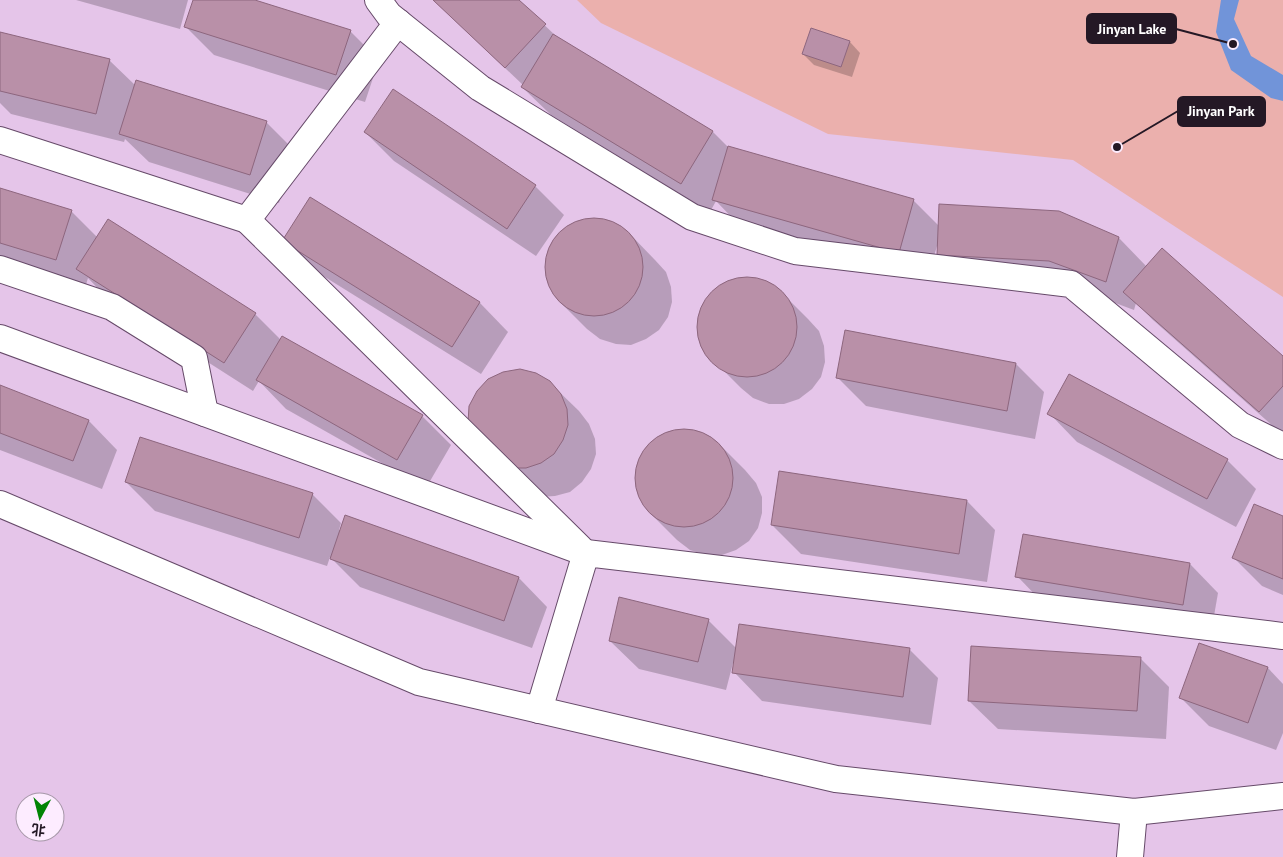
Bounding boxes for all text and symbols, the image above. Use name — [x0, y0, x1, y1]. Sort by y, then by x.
callout: Jinyan Lake — [1087, 14, 1176, 43]
text: Jinyan Lake — [1097, 20, 1166, 38]
callout: Jinyan Park — [1178, 97, 1265, 126]
text: Jinyan Park — [1186, 102, 1255, 120]
north arrow — [15, 792, 65, 842]
text: 北 — [30, 820, 46, 840]

